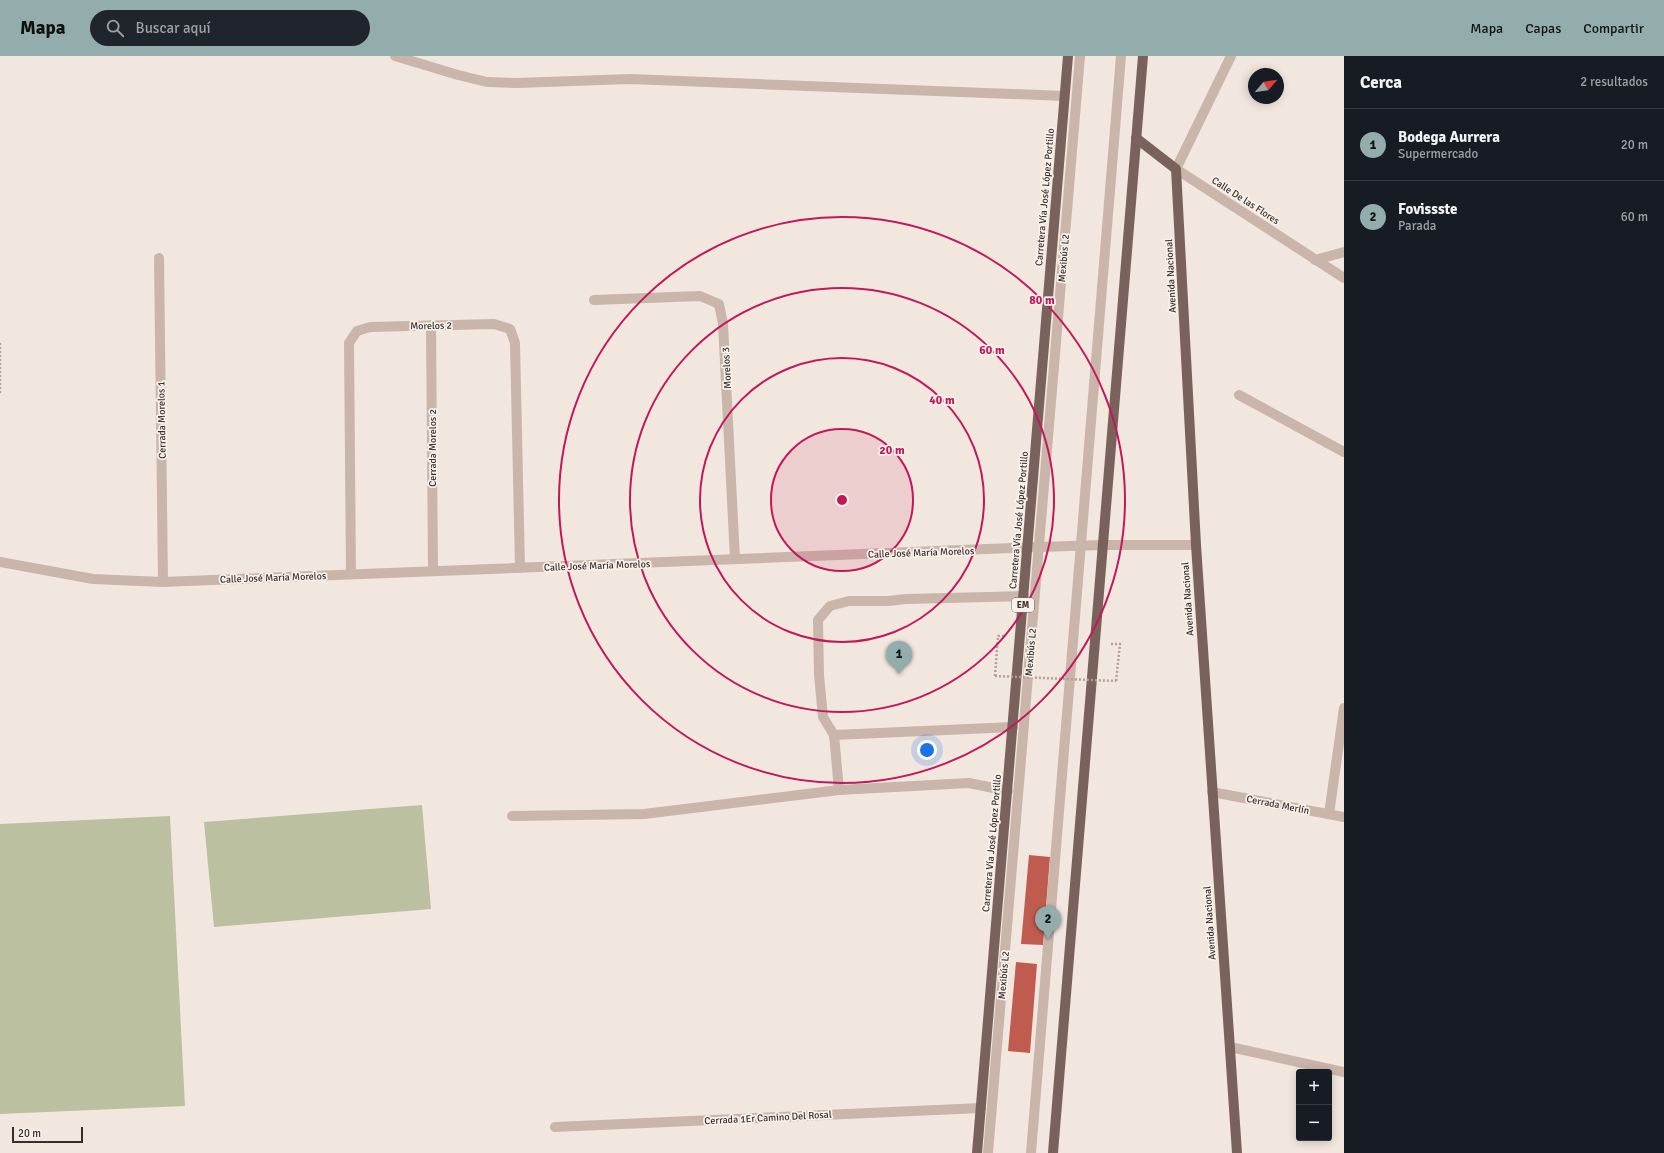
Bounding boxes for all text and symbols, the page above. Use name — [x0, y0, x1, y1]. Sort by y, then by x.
search box — [90, 10, 370, 46]
text: Mapa — [20, 16, 66, 40]
icon: search — [104, 17, 126, 39]
text: Buscar aquí — [136, 19, 211, 37]
text: Mapa — [1470, 20, 1503, 37]
text: Capas — [1525, 20, 1561, 37]
text: Compartir — [1583, 20, 1644, 37]
north arrow — [1248, 68, 1284, 104]
text: Cerca — [1360, 72, 1402, 93]
text: 2 resultados — [1580, 74, 1648, 90]
street label: Carretera Vía José López Portillo — [1033, 128, 1057, 266]
text: Bodega Aurrera — [1398, 128, 1500, 146]
text: 1 — [1369, 137, 1377, 153]
text: 20 m — [1621, 137, 1648, 153]
text: Supermercado — [1398, 146, 1478, 162]
street label: Calle De las Flores — [1209, 174, 1282, 228]
text: Fovissste — [1398, 200, 1457, 218]
text: 2 — [1369, 209, 1377, 225]
text: 60 m — [1621, 209, 1648, 225]
text: Parada — [1398, 218, 1436, 234]
street label: Mexibús L2 — [1056, 234, 1072, 283]
street label: Avenida Nacional — [1163, 239, 1179, 313]
text: 80 m — [1029, 293, 1055, 308]
street label: Morelos 2 — [410, 320, 452, 332]
text: 60 m — [979, 343, 1005, 358]
street label: Morelos 3 — [720, 347, 734, 389]
street label: Cerrada Morelos 1 — [155, 381, 169, 459]
text: 40 m — [929, 393, 955, 408]
street label: Cerrada Morelos 2 — [427, 409, 439, 487]
text: 20 m — [879, 443, 905, 458]
street label: Carretera Vía José López Portillo — [1007, 451, 1031, 589]
centre of rings — [835, 493, 849, 507]
street label: Calle José María Morelos — [868, 545, 975, 561]
street label: Calle José María Morelos — [544, 558, 651, 574]
street label: Avenida Nacional — [1179, 561, 1197, 636]
street label: Calle José María Morelos — [220, 570, 327, 586]
road number: EM — [1012, 598, 1034, 612]
street label: Mexibús L2 — [1023, 628, 1039, 677]
pin: 1 — [886, 641, 912, 674]
your location — [917, 740, 937, 760]
street label: Carretera Vía José López Portillo — [980, 774, 1004, 912]
street label: Cerrada Merlín — [1245, 793, 1310, 817]
street label: Avenida Nacional — [1201, 885, 1219, 960]
pin: 2 — [1035, 906, 1061, 939]
street label: Mexibús L2 — [996, 951, 1012, 1000]
map controls — [1296, 1069, 1332, 1141]
button: + — [1296, 1069, 1332, 1105]
button: − — [1296, 1105, 1332, 1141]
street label: Cerrada 1Er Camino Del Rosal — [704, 1109, 832, 1127]
scale bar — [12, 1125, 83, 1144]
text: 20 m — [18, 1127, 41, 1140]

